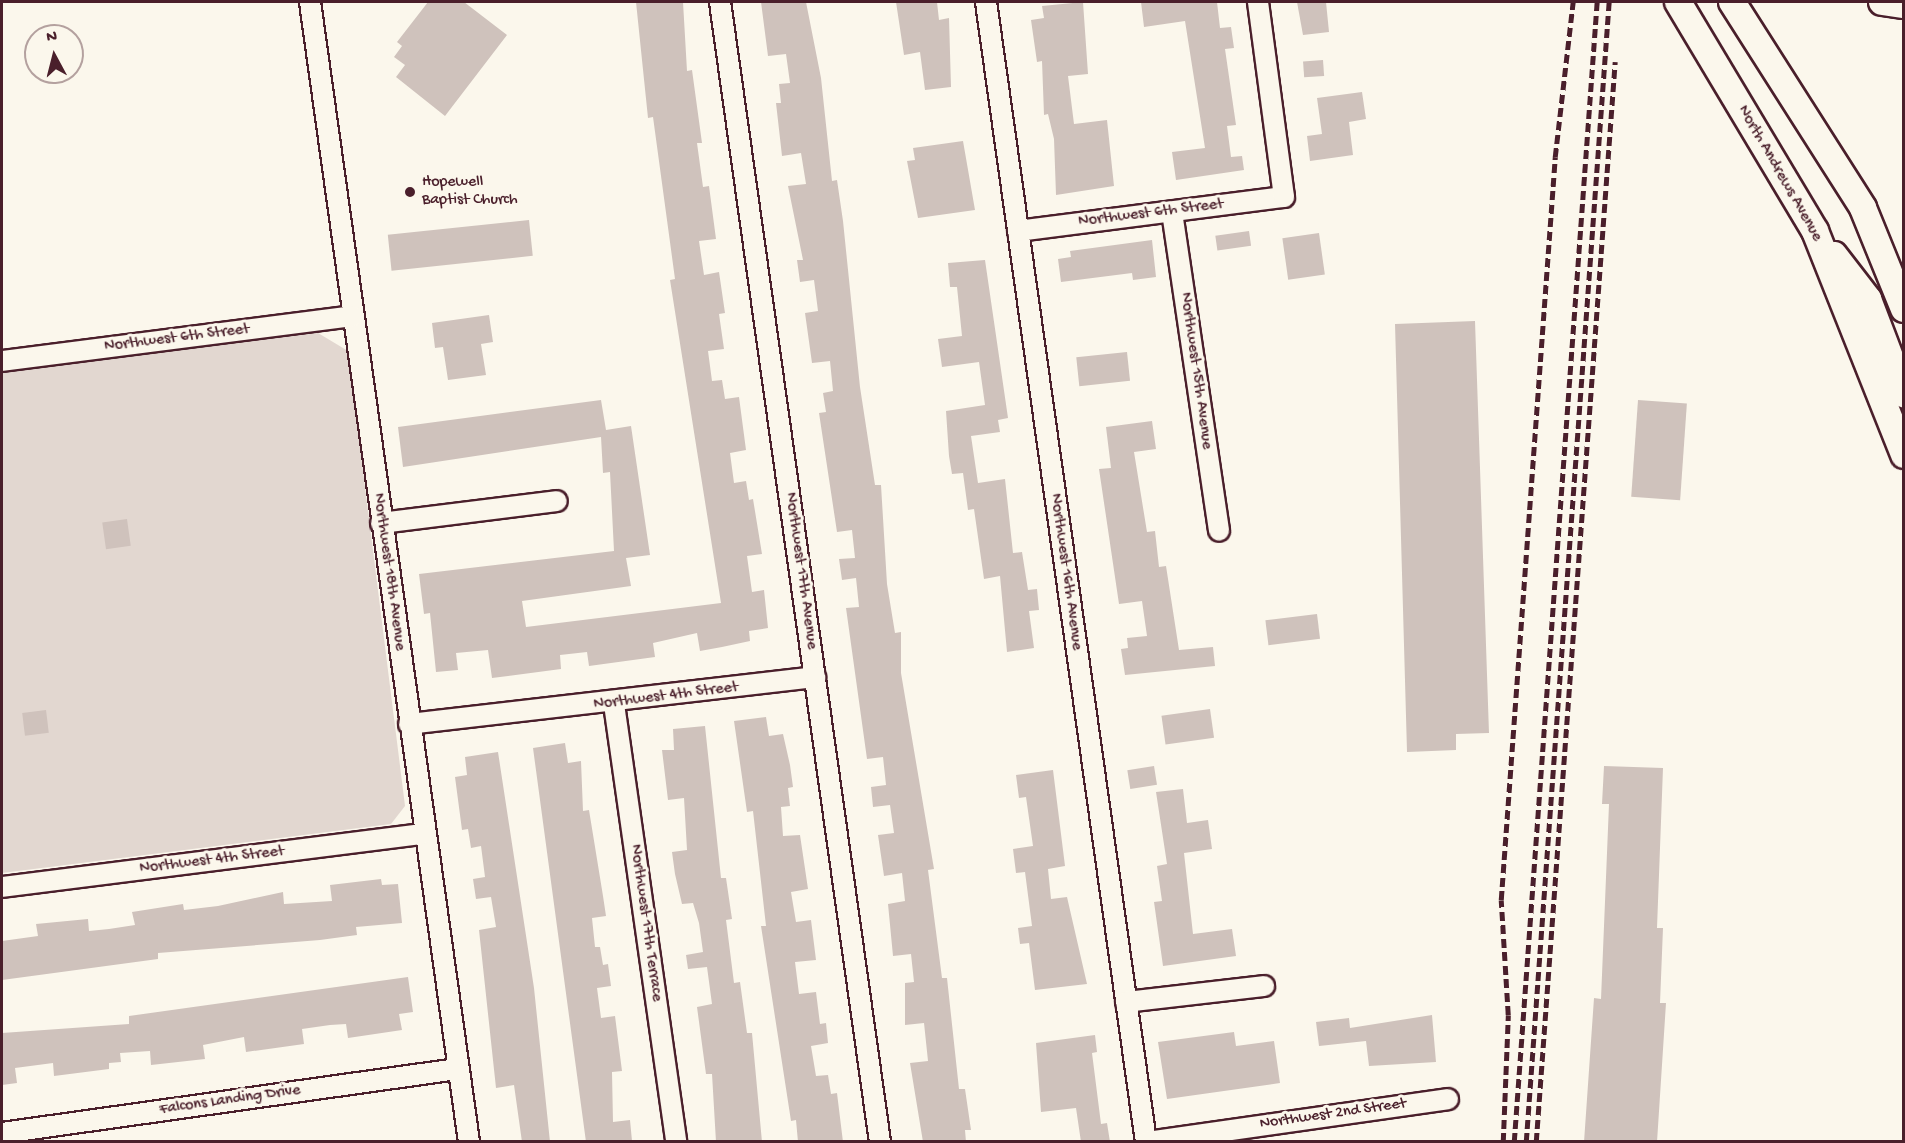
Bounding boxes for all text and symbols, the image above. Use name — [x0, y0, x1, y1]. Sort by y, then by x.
north arrow — [24, 24, 84, 84]
text: N — [46, 28, 58, 48]
street label: North Andrews Avenue — [1732, 103, 1826, 245]
place label: Hopewell Baptist Church — [422, 173, 518, 211]
marker: Hopewell Baptist Church — [403, 185, 417, 199]
street label: Northwest 6th Street — [1077, 196, 1225, 232]
street label: Northwest 15th Avenue — [1174, 291, 1216, 451]
street label: Northwest 6th Street — [103, 321, 251, 357]
street label: Northwest 17th Avenue — [779, 491, 821, 651]
street label: Northwest 18th Avenue — [367, 492, 409, 652]
street label: Northwest 16th Avenue — [1044, 492, 1086, 652]
street label: Northwest 4th Street — [593, 679, 739, 715]
street label: Northwest 4th Street — [139, 843, 285, 879]
street label: Northwest 17th Terrace — [624, 843, 666, 1003]
street label: Falcons Landing Drive — [158, 1082, 302, 1120]
street label: Northwest 2nd Street — [1259, 1095, 1407, 1135]

